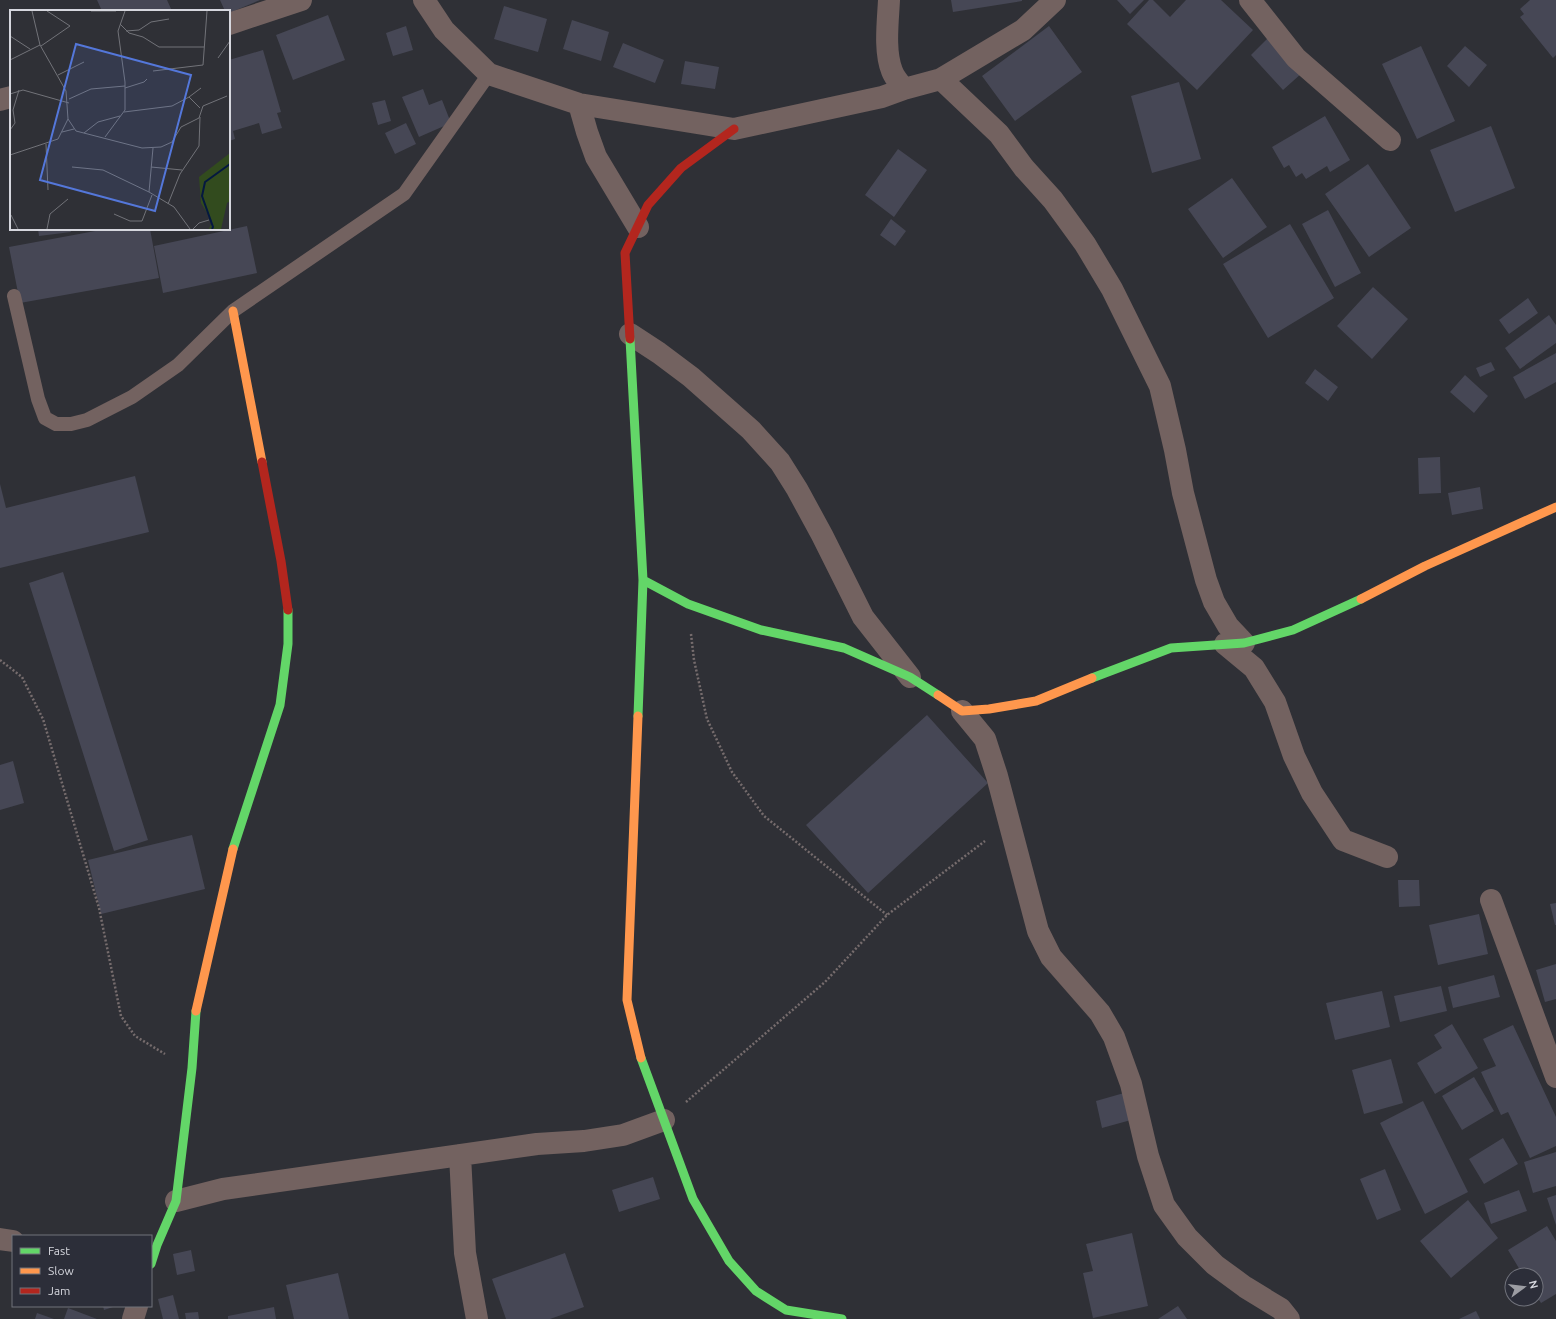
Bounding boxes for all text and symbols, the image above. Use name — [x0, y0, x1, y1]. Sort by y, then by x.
inset map — [10, 10, 230, 230]
legend — [12, 1235, 152, 1307]
text: Fast — [48, 1244, 70, 1257]
text: Slow — [48, 1264, 74, 1277]
north arrow — [1504, 1267, 1544, 1307]
text: N — [1527, 1279, 1541, 1290]
text: Jam — [48, 1284, 70, 1297]

